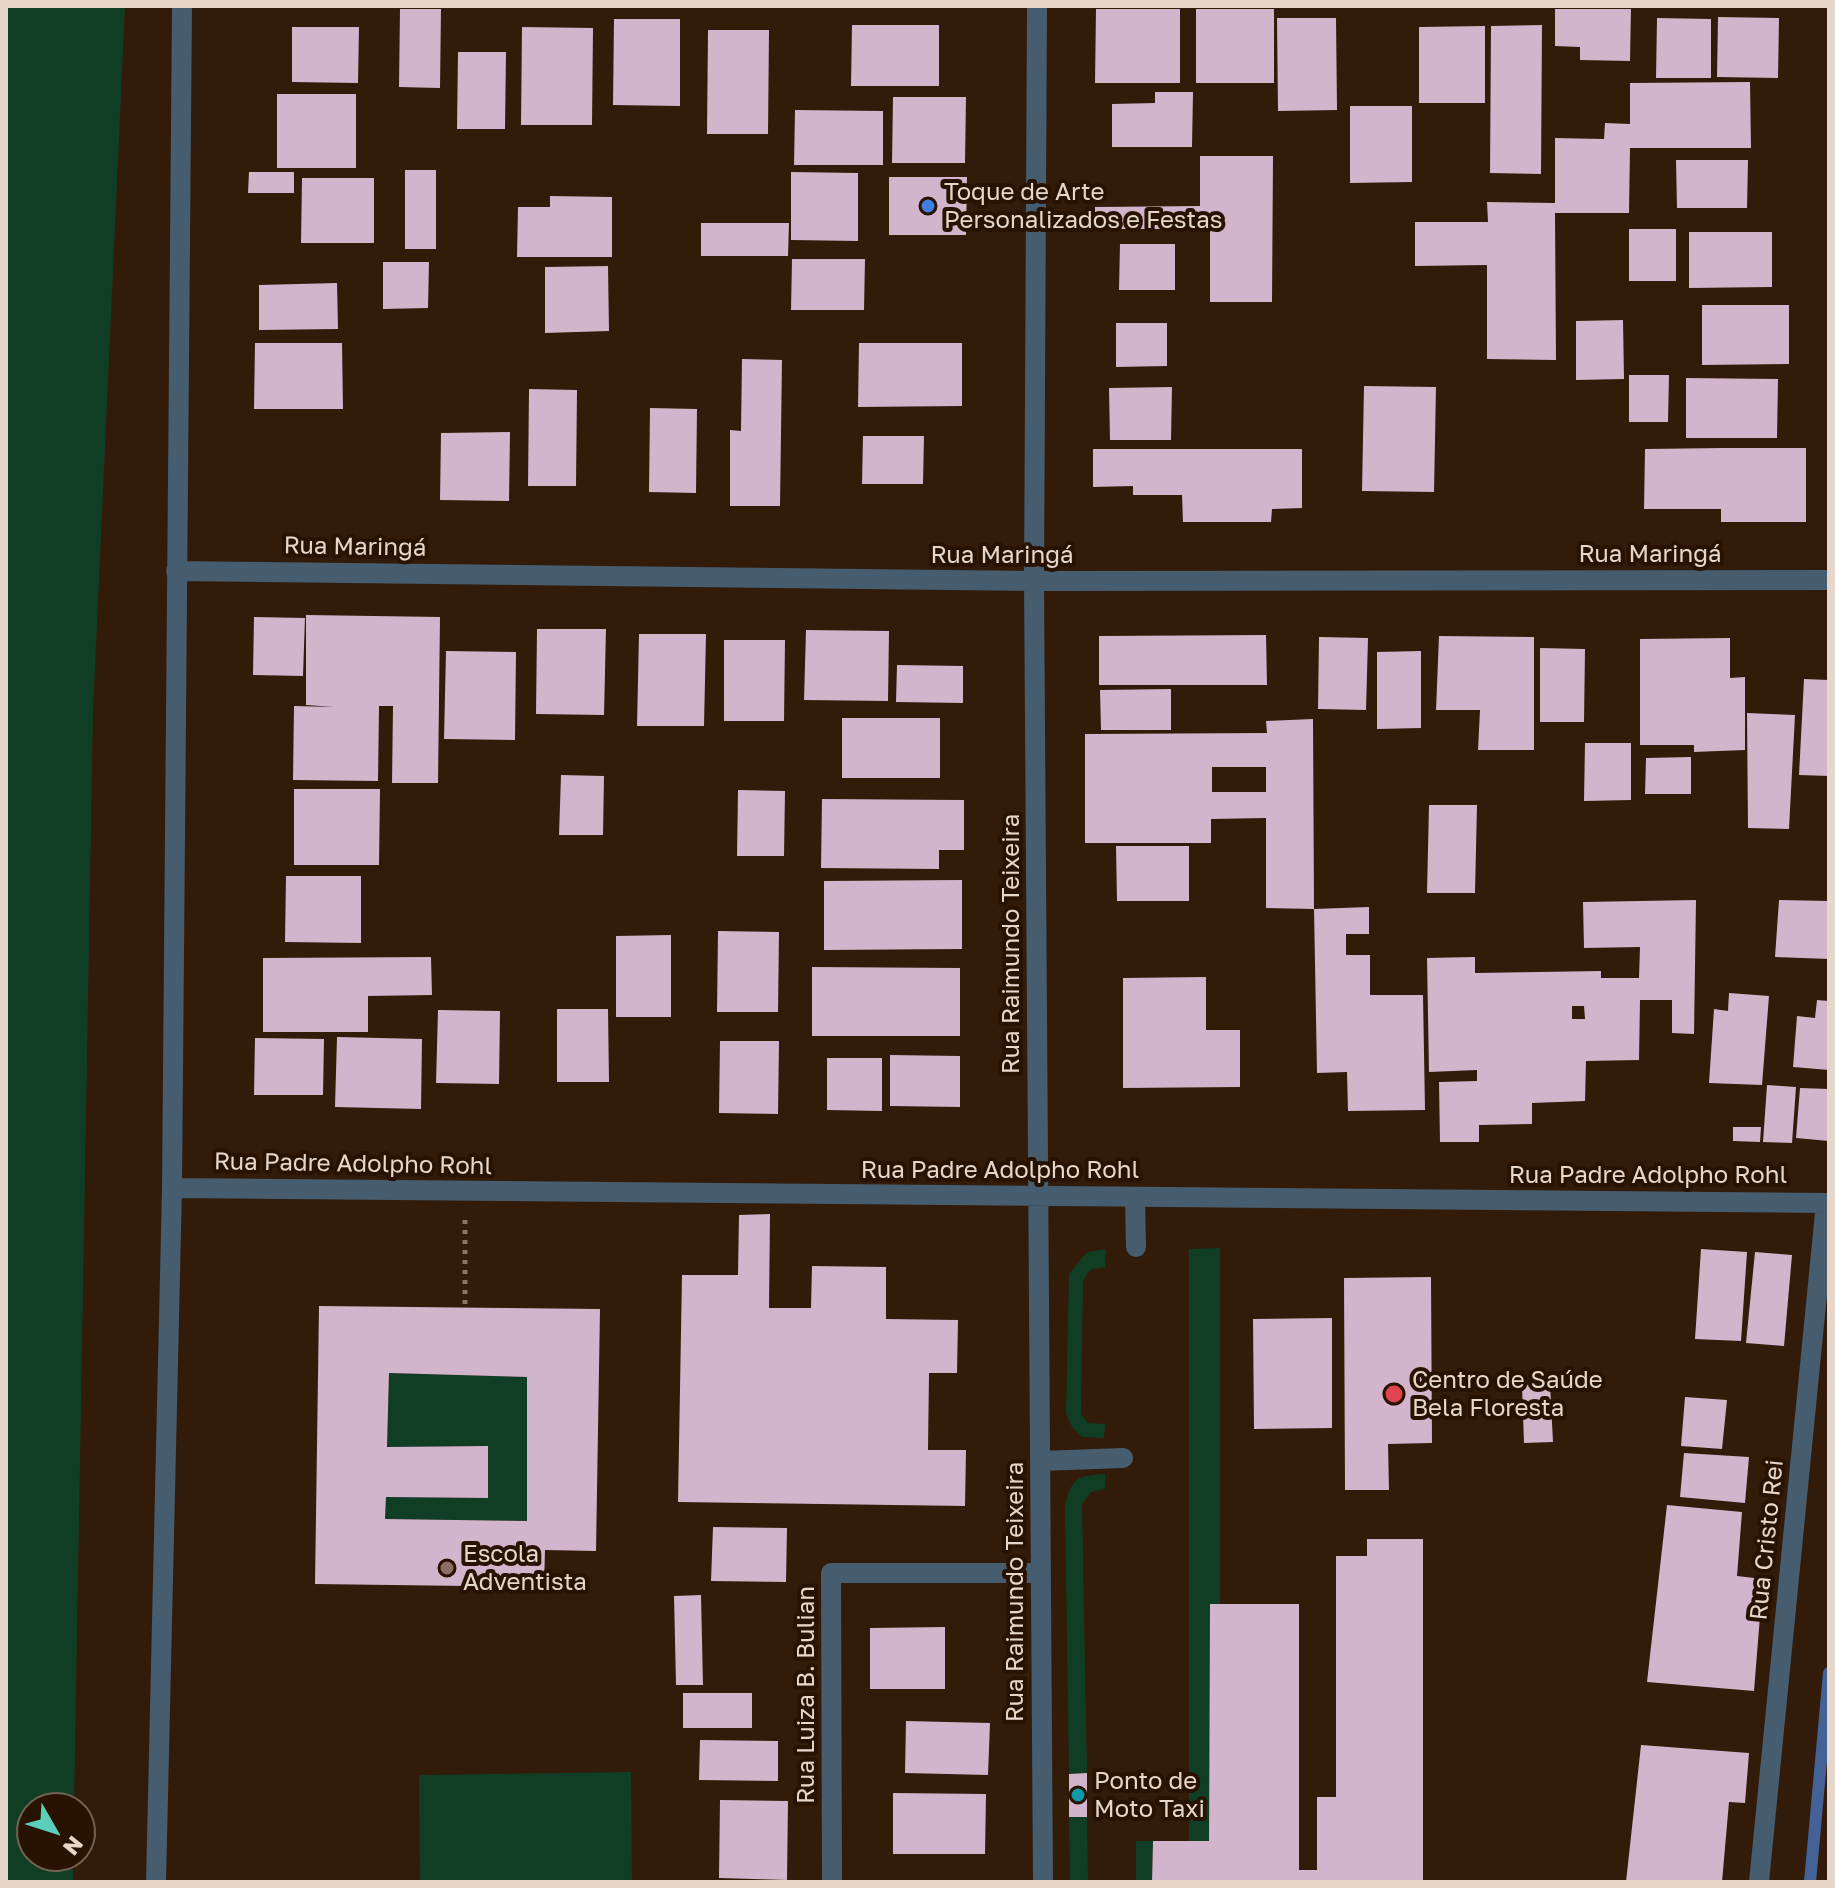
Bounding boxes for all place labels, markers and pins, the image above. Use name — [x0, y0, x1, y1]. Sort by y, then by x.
place label: Toque de Arte Personalizados e Festas — [944, 178, 1222, 234]
marker: Toque de Arte Personalizados e Festas — [919, 197, 937, 215]
place label: Centro de Saúde Bela Floresta — [1412, 1366, 1603, 1422]
marker: Centro de Saúde Bela Floresta — [1383, 1383, 1405, 1405]
place label: Escola Adventista — [463, 1540, 587, 1596]
marker: Escola Adventista — [438, 1559, 456, 1577]
place label: Ponto de Moto Taxi — [1094, 1767, 1205, 1823]
marker: Ponto de Moto Taxi — [1069, 1786, 1087, 1804]

